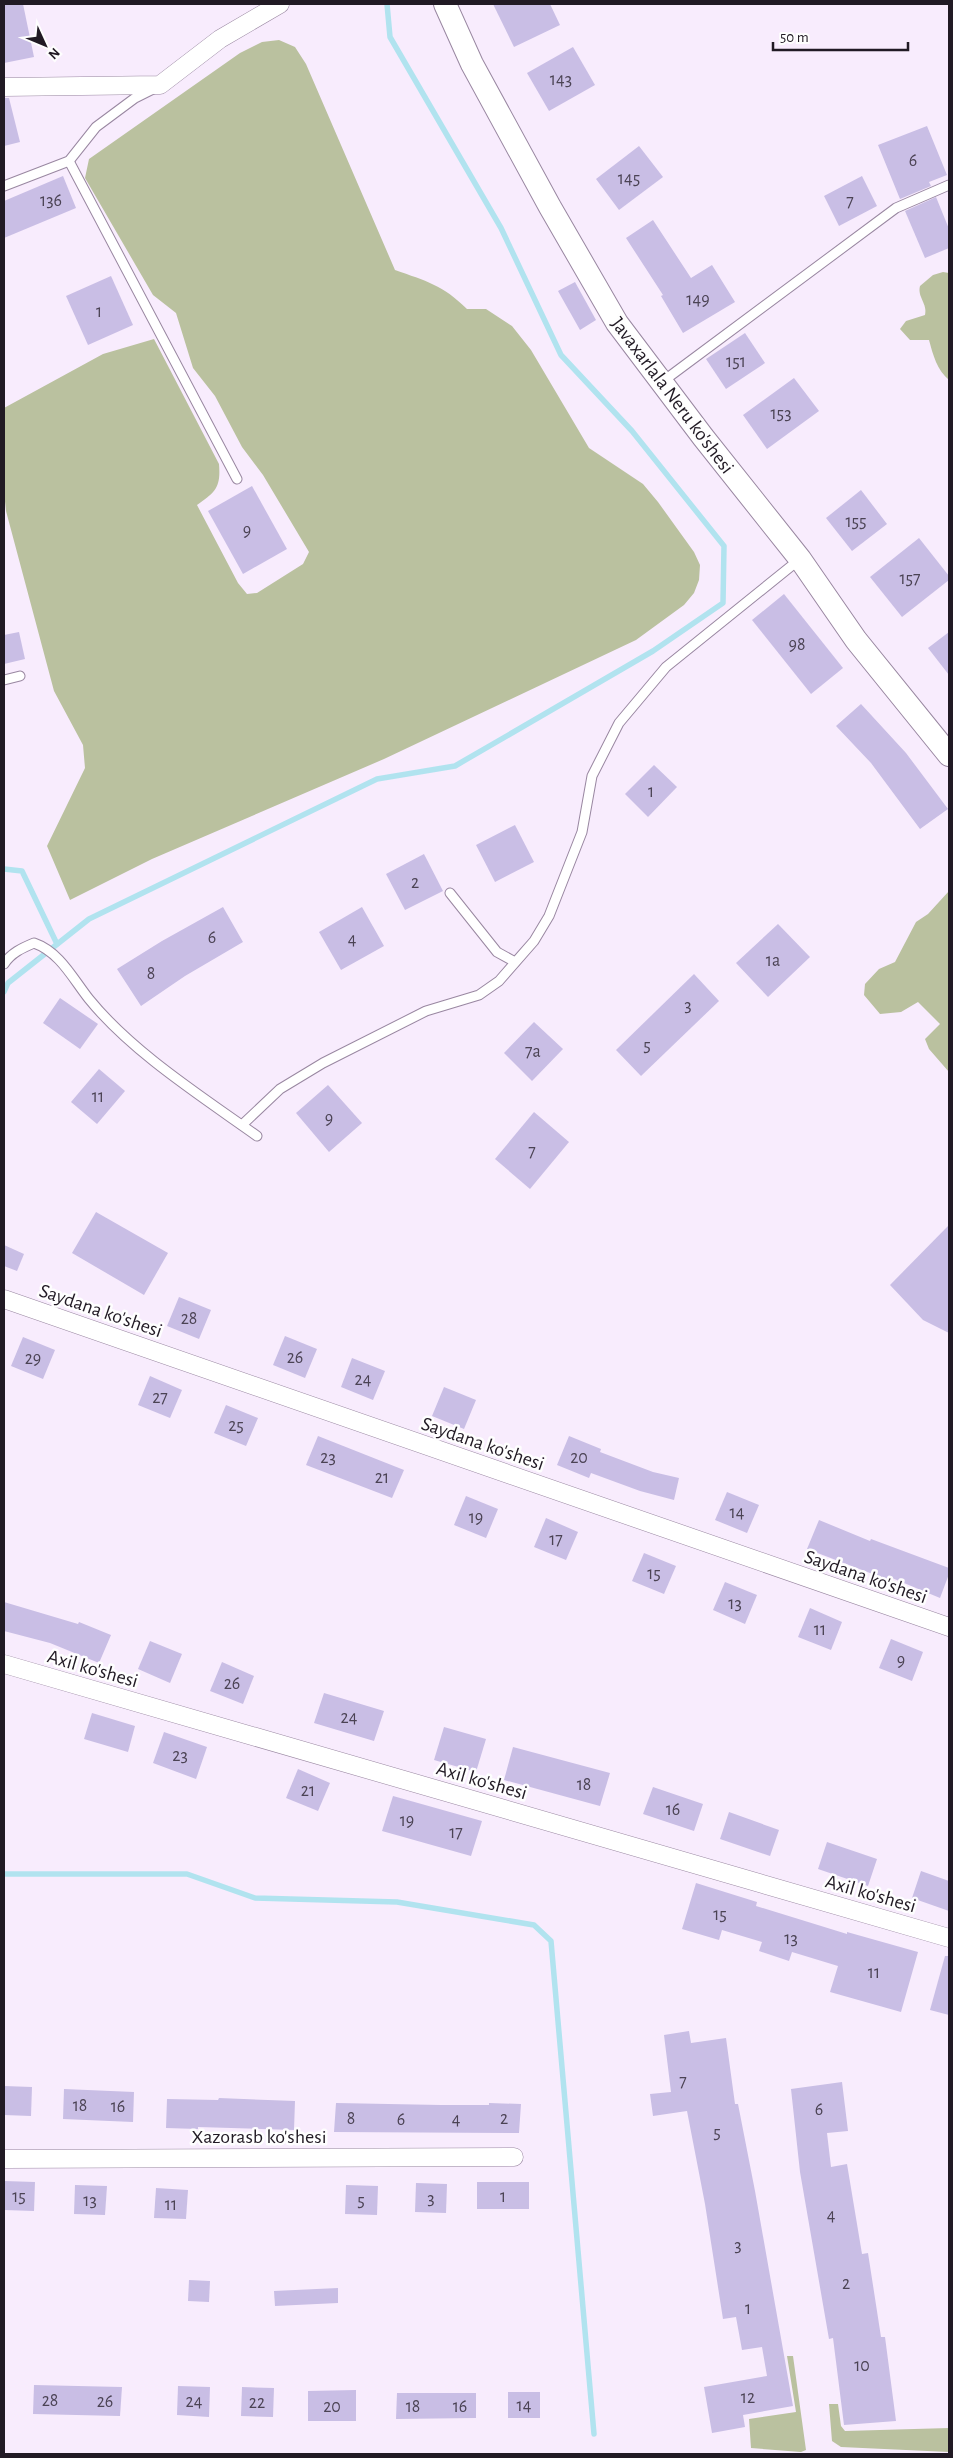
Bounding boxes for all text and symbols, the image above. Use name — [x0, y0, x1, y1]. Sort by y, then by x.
north arrow — [20, 20, 70, 70]
scale bar — [773, 20, 908, 52]
text: 50 m — [780, 30, 809, 45]
text: N — [45, 45, 62, 62]
house number: 143 — [550, 71, 572, 89]
house number: 6 — [909, 152, 917, 170]
house number: 145 — [618, 170, 640, 188]
house number: 136 — [40, 192, 62, 210]
house number: 7 — [846, 193, 854, 211]
house number: 149 — [686, 291, 710, 309]
house number: 1 — [96, 303, 102, 321]
street label: Javaxarlala Neru ko'shesi — [607, 314, 737, 478]
house number: 151 — [726, 353, 746, 371]
house number: 153 — [770, 405, 792, 423]
house number: 155 — [845, 513, 867, 531]
house number: 9 — [243, 522, 251, 540]
house number: 157 — [899, 570, 921, 588]
house number: 98 — [789, 636, 806, 654]
house number: 1 — [648, 783, 654, 801]
house number: 2 — [411, 874, 419, 892]
house number: 6 — [208, 929, 216, 947]
house number: 4 — [348, 931, 357, 949]
house number: 1a — [766, 952, 780, 970]
house number: 8 — [147, 965, 155, 983]
house number: 3 — [684, 997, 692, 1015]
house number: 5 — [643, 1037, 651, 1055]
house number: 7a — [525, 1043, 541, 1061]
house number: 11 — [92, 1088, 104, 1106]
house number: 9 — [325, 1110, 333, 1128]
house number: 7 — [528, 1143, 536, 1161]
street label: Saydana ko'shesi — [37, 1281, 165, 1341]
house number: 28 — [181, 1310, 197, 1328]
house number: 26 — [287, 1349, 303, 1367]
house number: 29 — [25, 1350, 41, 1368]
house number: 24 — [355, 1371, 372, 1389]
house number: 27 — [152, 1389, 168, 1407]
street label: Saydana ko'shesi — [419, 1414, 547, 1474]
house number: 25 — [228, 1417, 244, 1435]
house number: 23 — [320, 1449, 336, 1467]
house number: 20 — [570, 1449, 588, 1467]
house number: 21 — [375, 1469, 389, 1487]
house number: 14 — [730, 1504, 745, 1522]
house number: 19 — [469, 1509, 483, 1527]
house number: 17 — [549, 1531, 563, 1549]
street label: Saydana ko'shesi — [802, 1547, 930, 1607]
house number: 15 — [647, 1565, 661, 1583]
house number: 13 — [728, 1595, 742, 1613]
house number: 11 — [814, 1621, 826, 1639]
street label: Axil ko'shesi — [45, 1646, 140, 1691]
house number: 9 — [897, 1652, 905, 1670]
house number: 26 — [224, 1675, 240, 1693]
house number: 24 — [341, 1709, 358, 1727]
house number: 23 — [172, 1747, 188, 1765]
street label: Axil ko'shesi — [434, 1758, 529, 1803]
house number: 18 — [577, 1776, 591, 1794]
house number: 21 — [301, 1782, 315, 1800]
house number: 16 — [666, 1801, 680, 1819]
house number: 19 — [400, 1812, 414, 1830]
house number: 17 — [449, 1824, 463, 1842]
street label: Axil ko'shesi — [823, 1871, 918, 1916]
house number: 15 — [713, 1906, 727, 1924]
house number: 13 — [784, 1930, 798, 1948]
house number: 11 — [868, 1964, 880, 1982]
house number: 7 — [679, 2073, 687, 2091]
house number: 18 — [73, 2097, 87, 2115]
house number: 16 — [111, 2098, 125, 2116]
house number: 6 — [815, 2101, 823, 2119]
house number: 8 — [347, 2110, 355, 2128]
house number: 2 — [500, 2110, 508, 2128]
house number: 6 — [397, 2111, 405, 2129]
house number: 4 — [452, 2111, 461, 2129]
house number: 5 — [713, 2124, 721, 2142]
street label: Xazorasb ko'shesi — [191, 2127, 327, 2147]
house number: 15 — [12, 2188, 26, 2206]
house number: 1 — [500, 2188, 506, 2206]
house number: 3 — [427, 2190, 435, 2208]
house number: 13 — [83, 2192, 97, 2210]
house number: 5 — [357, 2192, 365, 2210]
house number: 11 — [165, 2196, 177, 2214]
house number: 4 — [827, 2207, 836, 2225]
house number: 3 — [734, 2237, 742, 2255]
house number: 2 — [842, 2275, 850, 2293]
house number: 1 — [745, 2300, 751, 2318]
house number: 10 — [854, 2357, 870, 2375]
house number: 12 — [741, 2389, 755, 2407]
house number: 28 — [42, 2392, 58, 2410]
house number: 26 — [97, 2393, 113, 2411]
house number: 24 — [186, 2393, 203, 2411]
house number: 22 — [249, 2394, 265, 2412]
house number: 14 — [517, 2397, 532, 2415]
house number: 20 — [323, 2398, 341, 2416]
house number: 18 — [406, 2398, 420, 2416]
house number: 16 — [453, 2398, 467, 2416]

